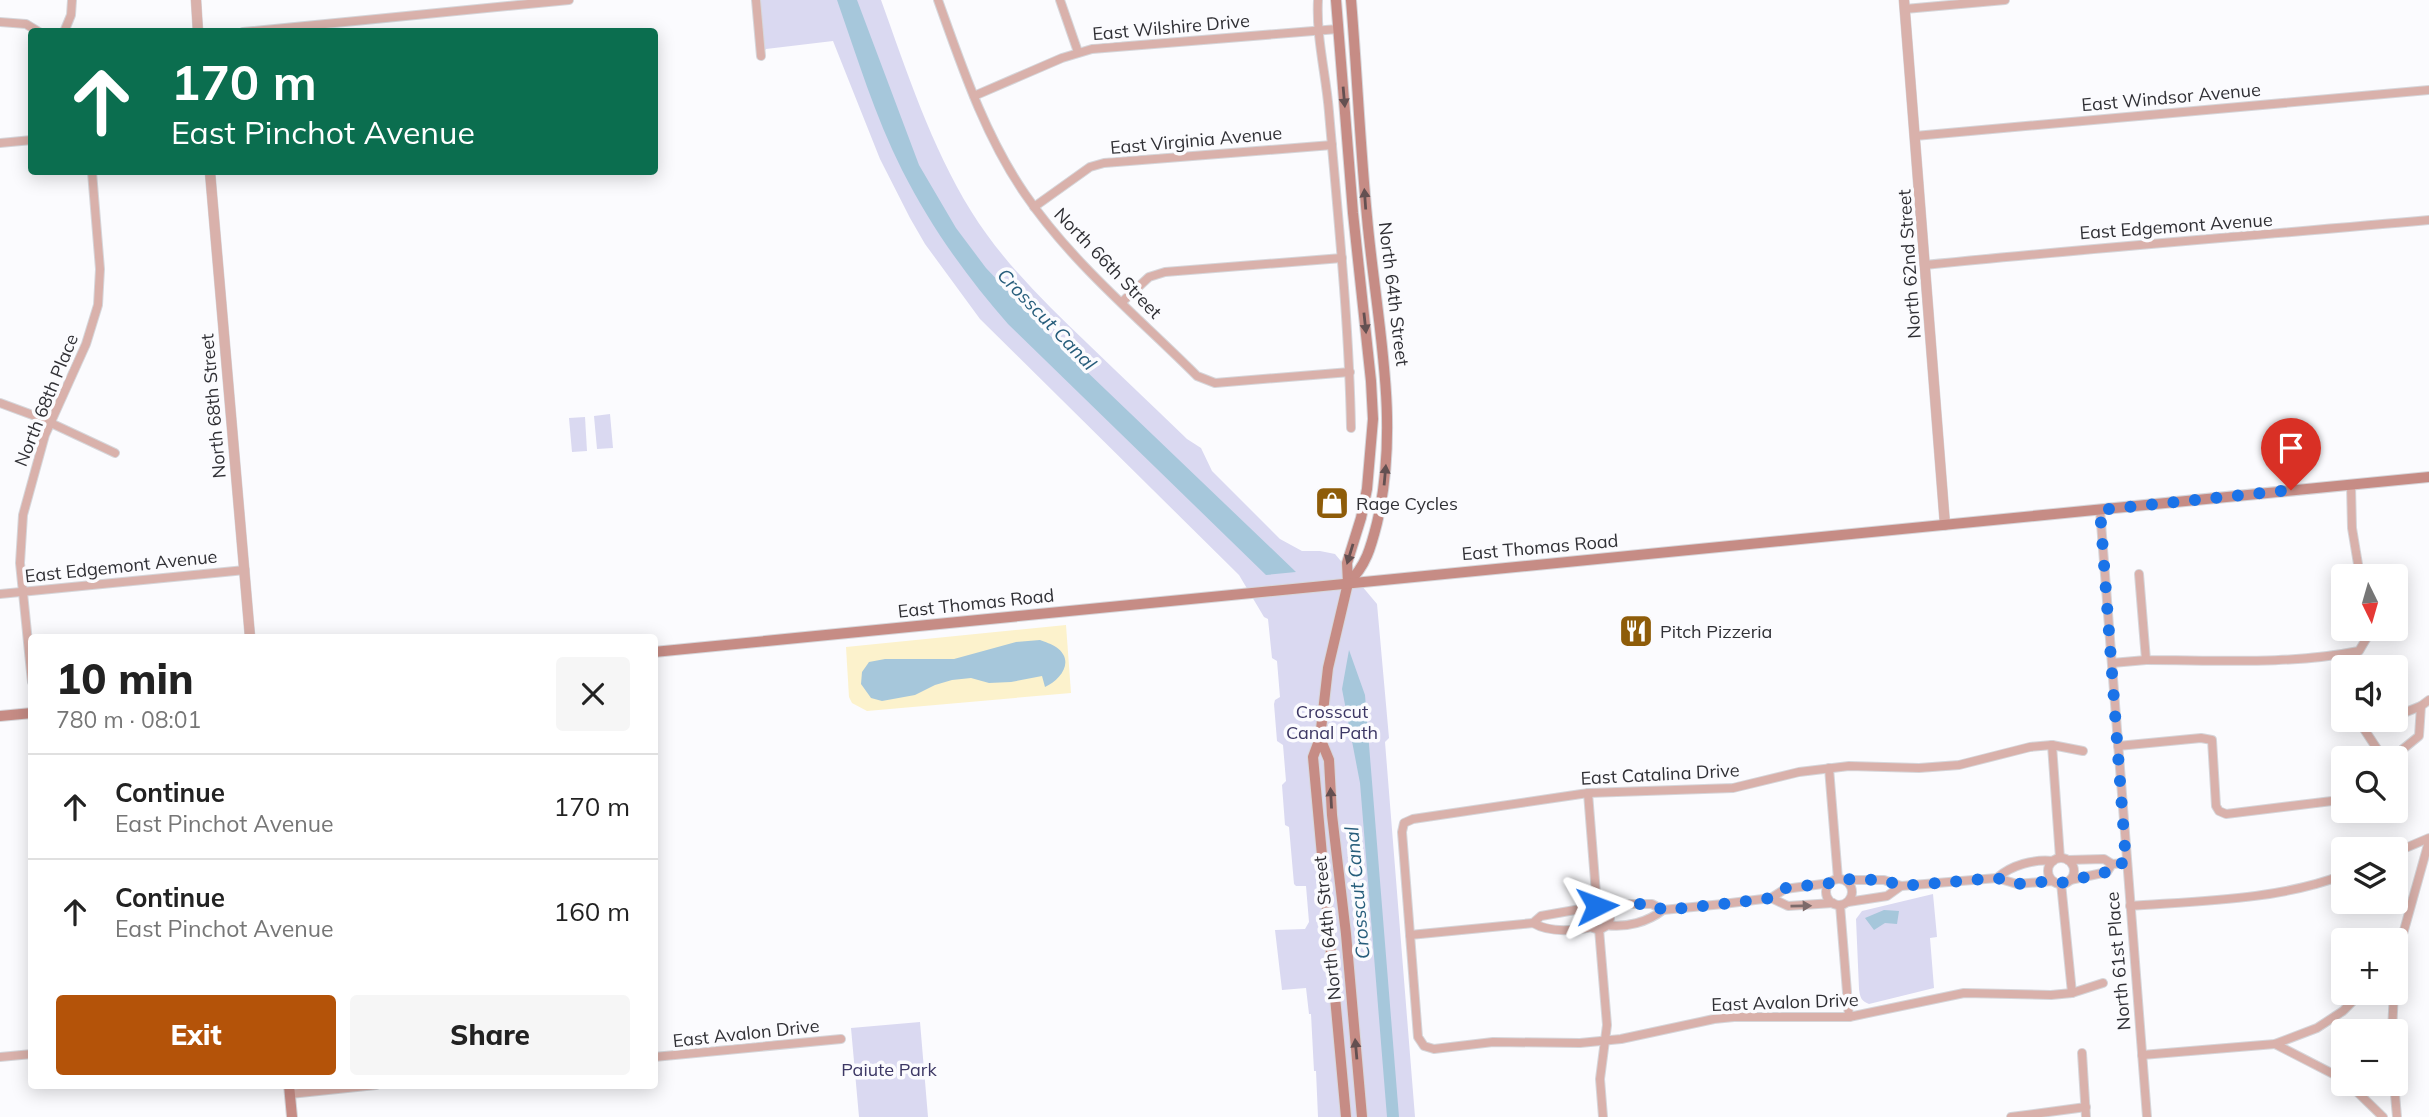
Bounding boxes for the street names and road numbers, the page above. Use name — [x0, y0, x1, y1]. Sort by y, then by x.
street label: East Wilshire Drive — [1091, 9, 1251, 45]
street label: East Windsor Avenue — [2080, 78, 2262, 116]
street label: East Virginia Avenue — [1109, 121, 1283, 159]
street label: North 62nd Street — [1892, 189, 1926, 339]
street label: North 66th Street — [1049, 203, 1167, 323]
street label: East Edgemont Avenue — [2079, 208, 2273, 244]
street label: North 64th Street — [1374, 221, 1414, 367]
street label: North 68th Place — [9, 330, 83, 470]
street label: North 68th Street — [195, 333, 231, 479]
street label: East Thomas Road — [1461, 529, 1619, 565]
street label: East Edgemont Avenue — [24, 544, 218, 588]
street label: East Thomas Road — [897, 583, 1055, 623]
street label: East Catalina Drive — [1580, 758, 1740, 790]
street label: North 64th Street — [1308, 855, 1346, 1001]
street label: North 61st Place — [2100, 891, 2136, 1031]
street label: East Avalon Drive — [1711, 988, 1859, 1016]
street label: East Avalon Drive — [672, 1014, 820, 1052]

